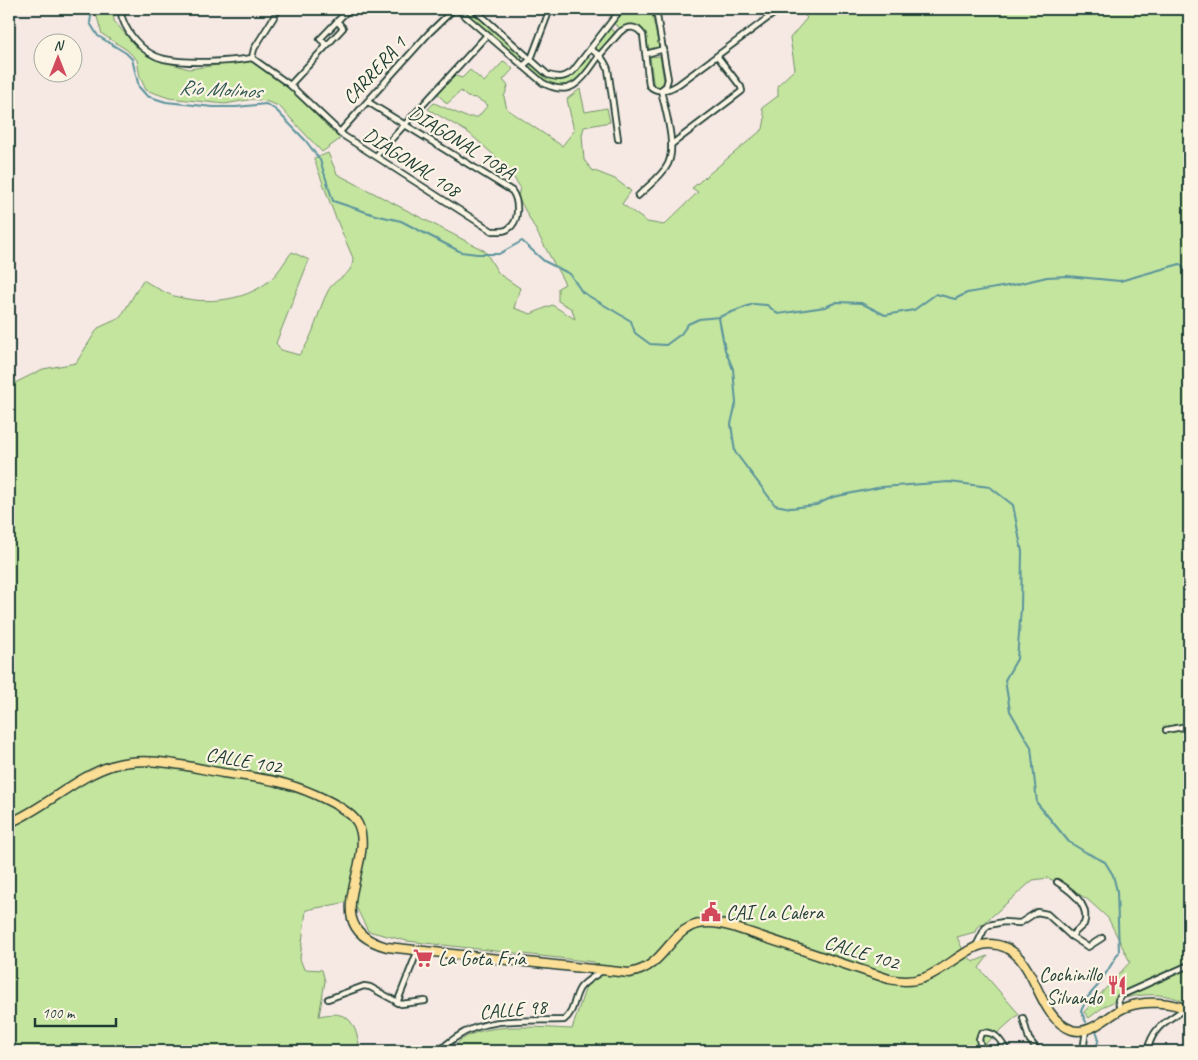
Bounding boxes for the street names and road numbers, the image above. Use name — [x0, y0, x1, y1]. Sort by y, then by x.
street label: CARRERA 1 — [337, 30, 412, 110]
street label: DIAGONAL 108A — [404, 100, 520, 184]
street label: DIAGONAL 108 — [359, 122, 465, 202]
street label: CALLE 102 — [204, 742, 286, 780]
street label: CALLE 102 — [822, 929, 904, 976]
street label: CALLE 98 — [478, 994, 550, 1025]

